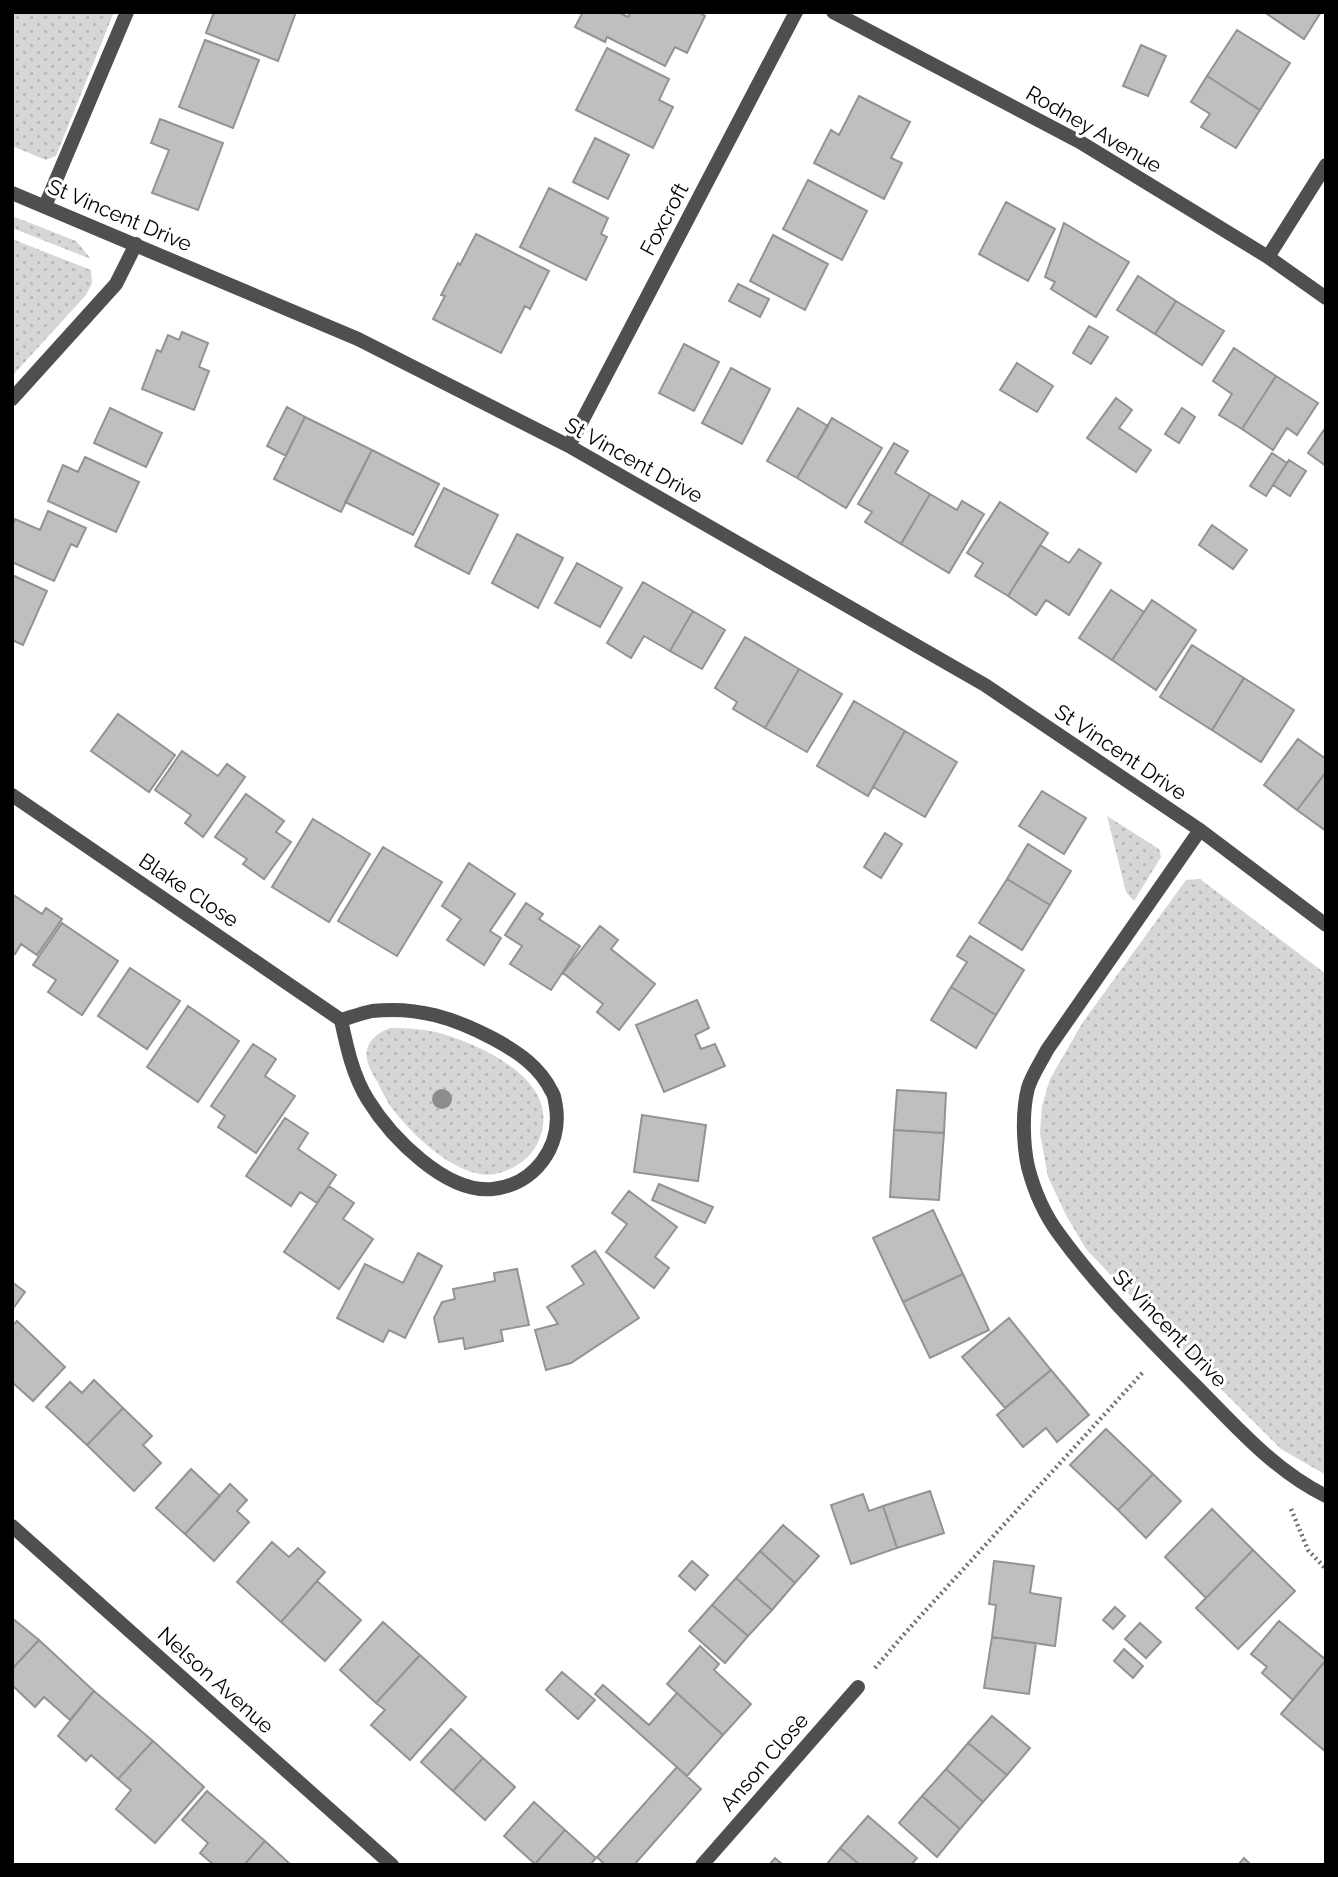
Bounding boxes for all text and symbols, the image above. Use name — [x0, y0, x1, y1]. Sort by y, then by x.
street label: Rodney Avenue — [1022, 80, 1166, 178]
street label: St Vincent Drive — [44, 173, 196, 257]
street label: Foxcroft — [635, 178, 693, 260]
street label: St Vincent Drive — [561, 412, 707, 508]
street label: St Vincent Drive — [1050, 699, 1192, 805]
street label: Blake Close — [135, 848, 243, 932]
street label: St Vincent Drive — [1108, 1264, 1232, 1392]
street label: Nelson Avenue — [153, 1621, 279, 1739]
street label: Anson Close — [715, 1708, 813, 1816]

